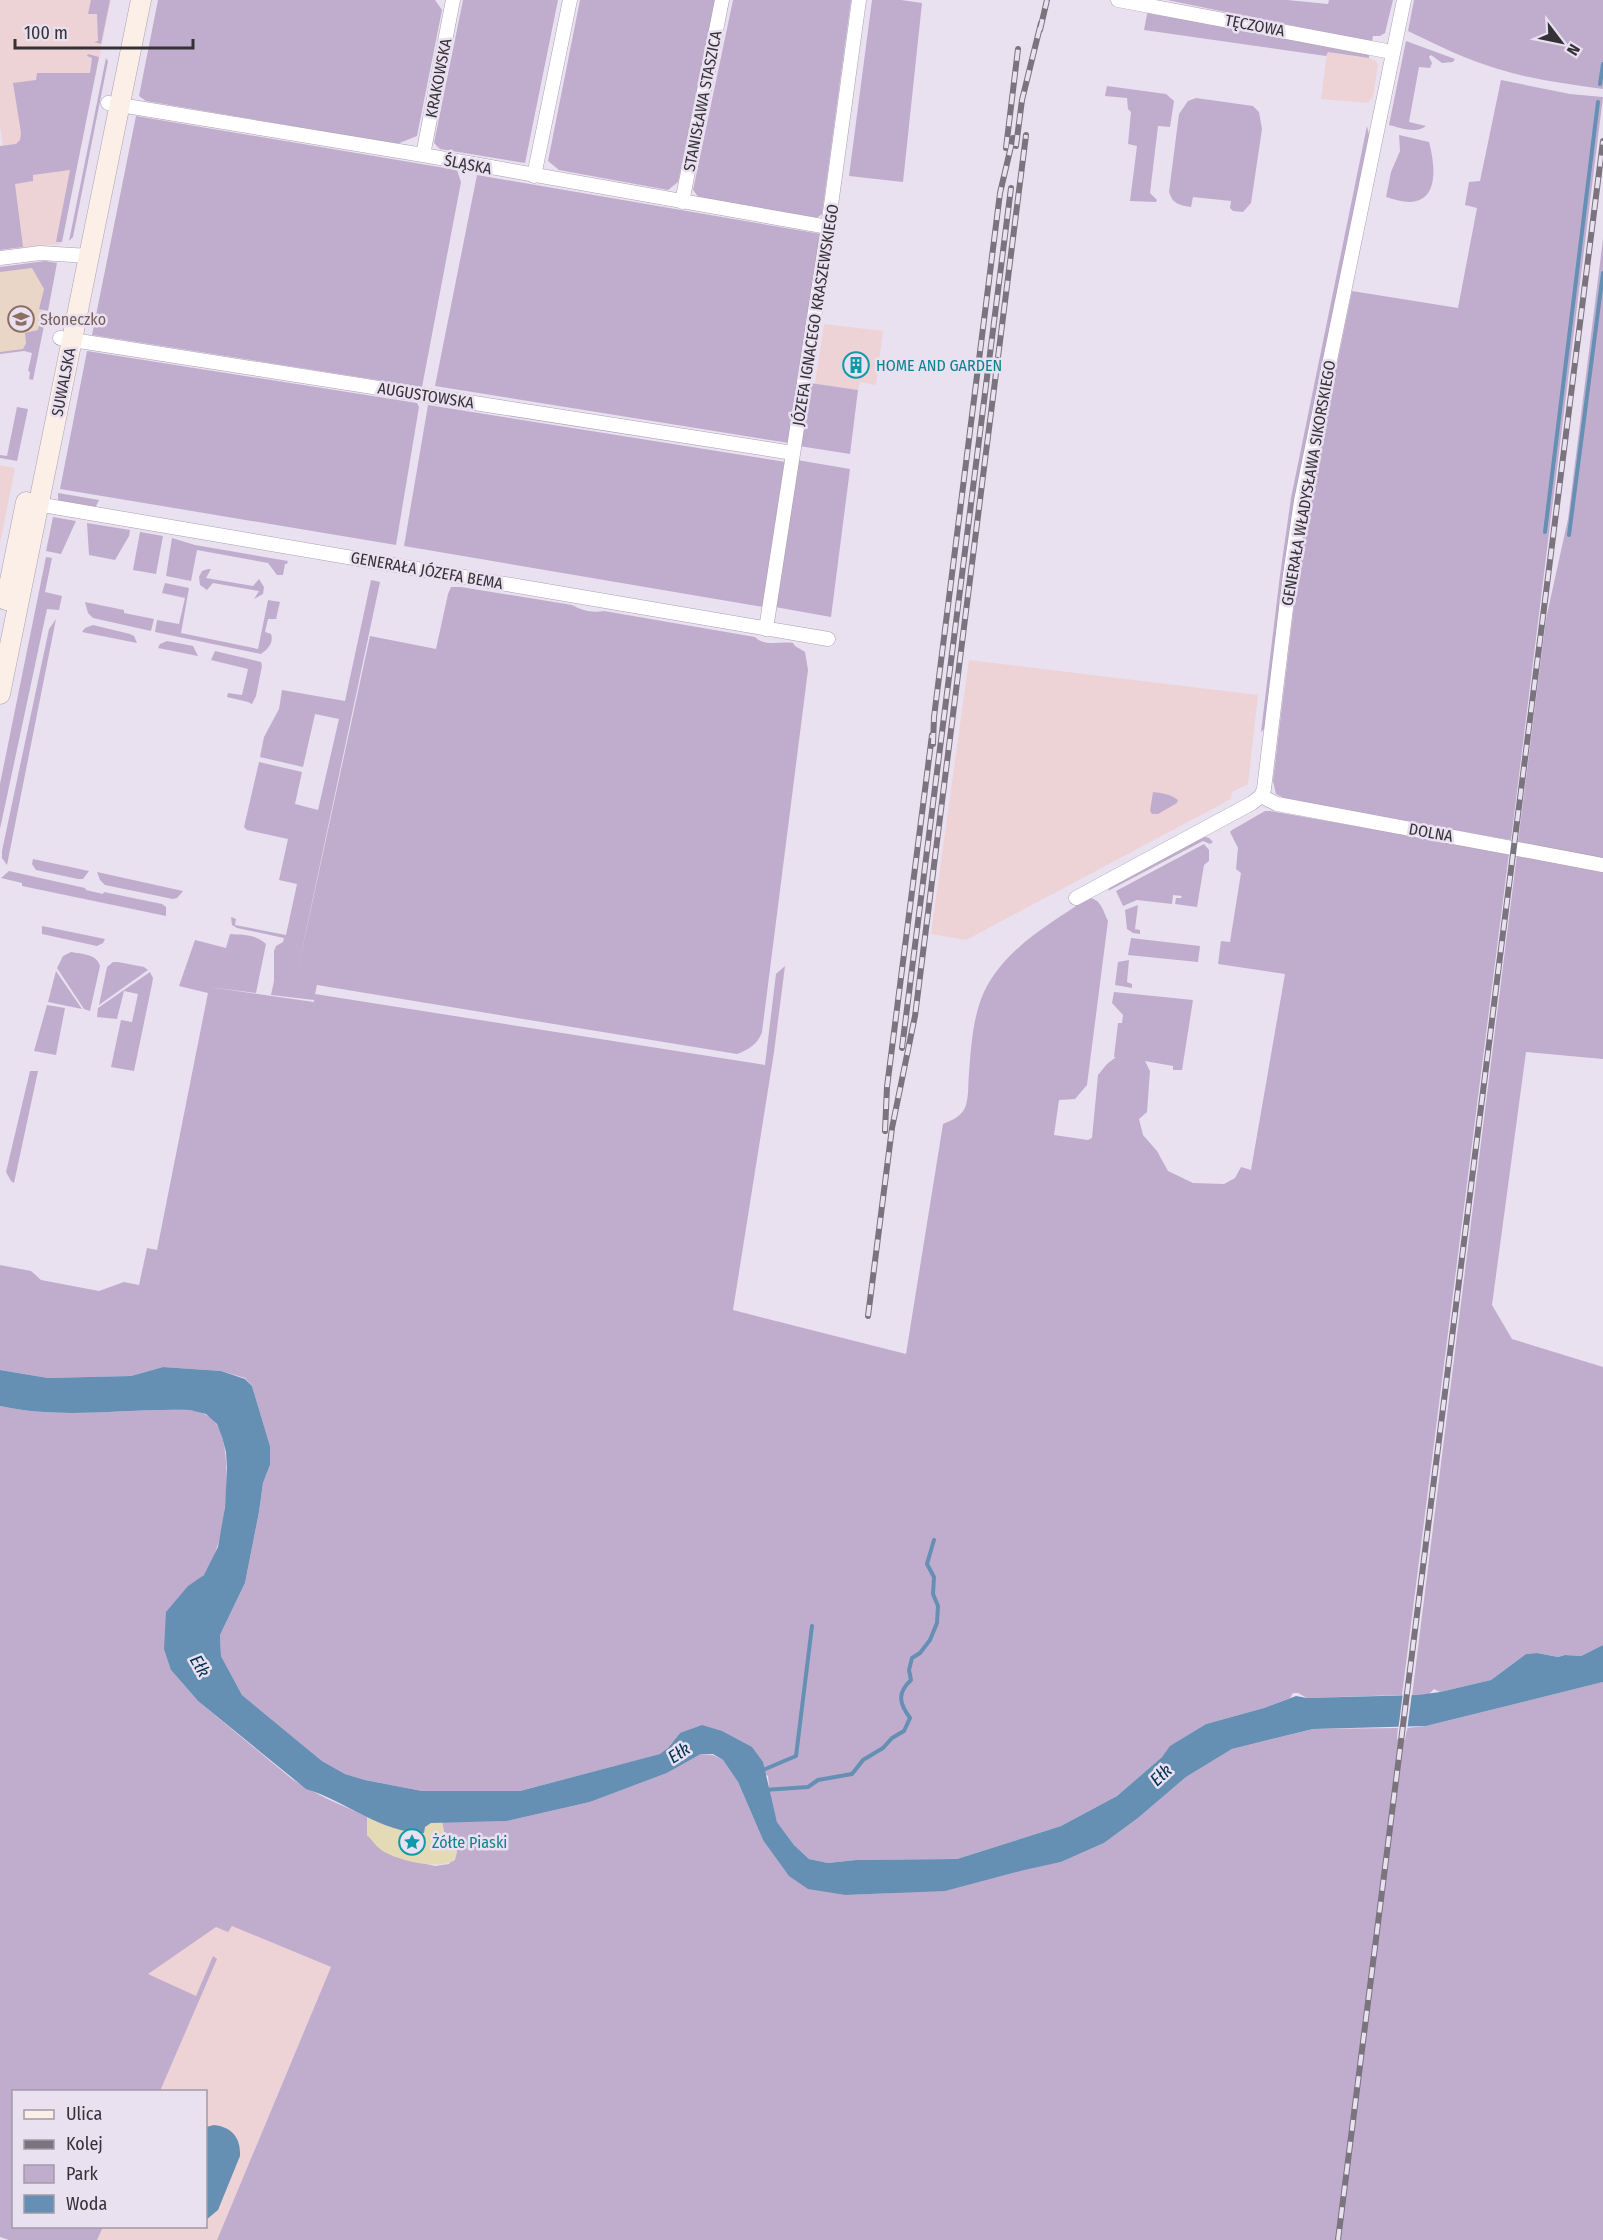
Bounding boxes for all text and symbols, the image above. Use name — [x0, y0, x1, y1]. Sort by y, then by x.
street label: TĘCZOWA — [1223, 10, 1287, 41]
scale bar — [15, 12, 194, 50]
north arrow — [1531, 12, 1591, 72]
text: 100 m — [24, 22, 68, 44]
street label: STANISŁAWA STASZICA — [680, 29, 726, 173]
street label: KRAKOWSKA — [421, 36, 456, 119]
text: N — [1563, 41, 1584, 59]
street label: ŚLĄSKA — [442, 151, 494, 179]
street label: JÓZEFA IGNACEGO KRASZEWSKIEGO — [789, 203, 842, 427]
school or university icon: Słoneczko — [6, 304, 36, 334]
place label: Słoneczko — [40, 310, 106, 329]
street label: SUWALSKA — [48, 346, 80, 418]
building icon: HOME AND GARDEN — [841, 350, 871, 380]
place label: HOME AND GARDEN — [876, 356, 1002, 375]
street label: GENERAŁA WŁADYSŁAWA SIKORSKIEGO — [1278, 359, 1339, 607]
street label: AUGUSTOWSKA — [376, 379, 476, 413]
street label: GENERAŁA JÓZEFA BEMA — [349, 548, 505, 593]
street label: DOLNA — [1407, 819, 1455, 846]
water label: Ełk — [185, 1651, 215, 1681]
water label: Ełk — [664, 1738, 694, 1768]
water label: Ełk — [1145, 1759, 1177, 1791]
place icon: Żółte Piaski — [397, 1827, 427, 1857]
place label: Żółte Piaski — [432, 1833, 507, 1852]
legend — [12, 2090, 207, 2228]
text: Ulica — [66, 2103, 102, 2125]
text: Kolej — [66, 2133, 103, 2155]
text: Park — [66, 2163, 99, 2185]
text: Woda — [66, 2193, 107, 2215]

